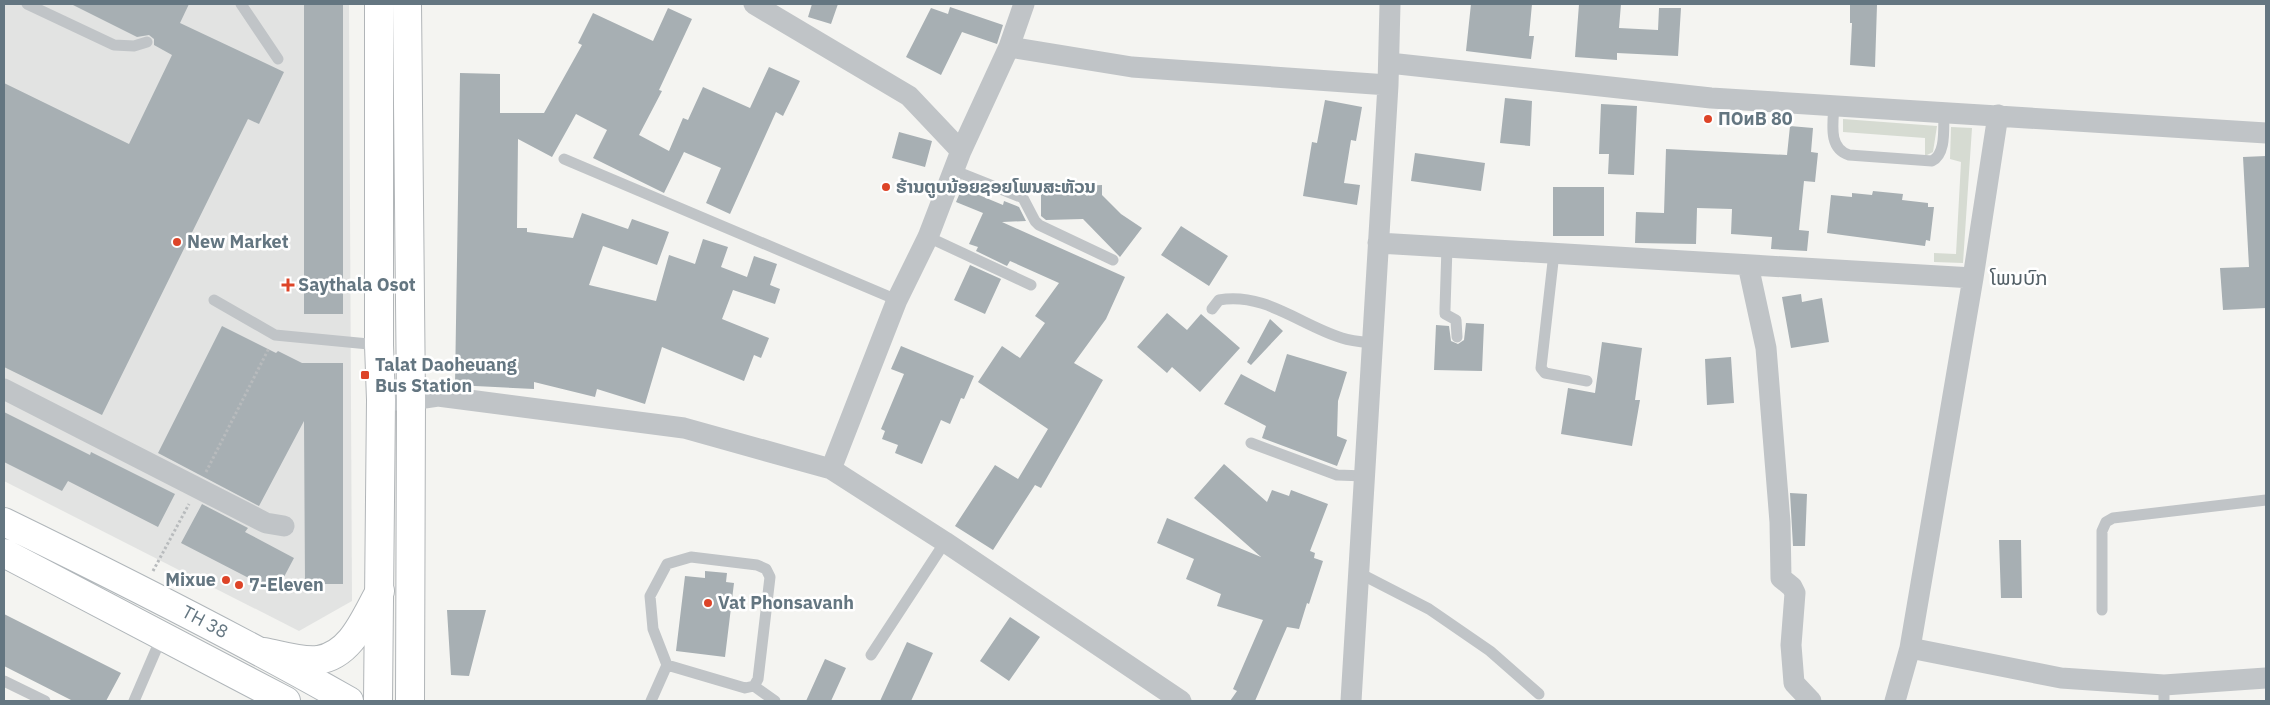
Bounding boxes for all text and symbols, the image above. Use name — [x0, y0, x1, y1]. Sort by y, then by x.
place label: ПОиВ 80 — [1718, 107, 1793, 130]
marker: ПОиВ 80 — [1702, 113, 1714, 125]
place label: ຮ້ານຕູບນ້ອຍຊອຍໂພນສະຫັວນ — [896, 175, 1096, 198]
marker: ຮ້ານຕູບນ້ອຍຊອຍໂພນສະຫັວນ — [880, 181, 892, 193]
place label: New Market — [187, 230, 289, 253]
marker: New Market — [171, 236, 183, 248]
district label: ໂພນບົກ — [1989, 264, 2048, 291]
place label: Saythala Osot — [298, 273, 416, 296]
marker: Saythala Osot — [282, 279, 294, 291]
place label: Talat Daoheuang Bus Station — [375, 353, 517, 397]
marker: Talat Daoheuang Bus Station — [359, 369, 371, 381]
place label: Mixue — [165, 568, 216, 591]
place label: 7-Eleven — [249, 573, 324, 596]
marker: Mixue — [220, 574, 232, 586]
marker: 7-Eleven — [233, 579, 245, 591]
place label: Vat Phonsavanh — [718, 591, 854, 614]
marker: Vat Phonsavanh — [702, 597, 714, 609]
street label: TH 38 — [178, 600, 232, 643]

